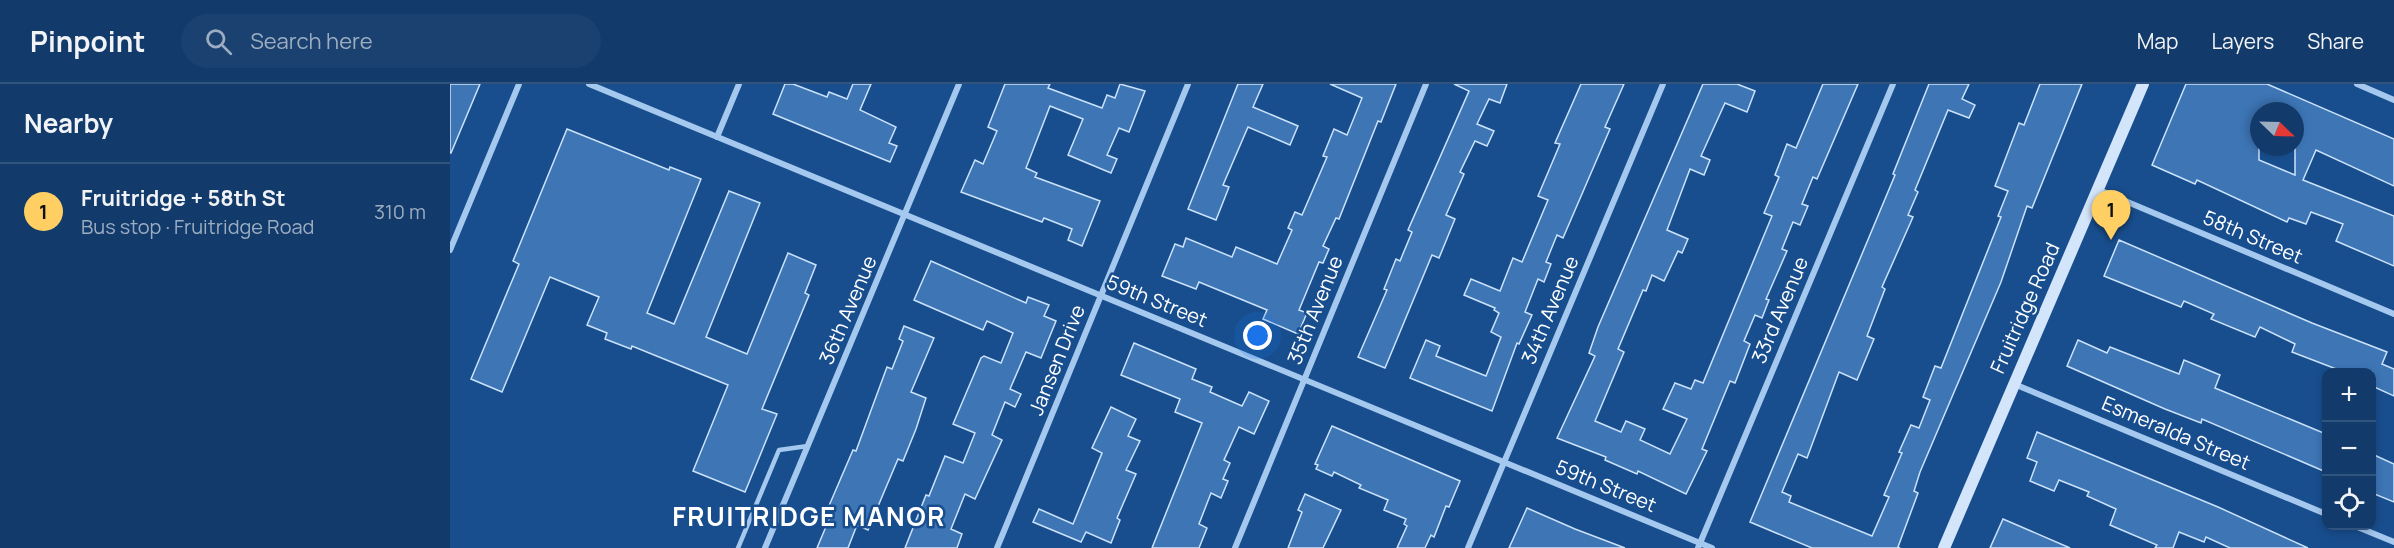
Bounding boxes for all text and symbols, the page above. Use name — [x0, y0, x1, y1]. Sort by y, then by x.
search box — [181, 14, 601, 68]
text: Pinpoint — [30, 22, 145, 60]
icon: search — [202, 25, 235, 58]
text: Search here — [250, 26, 373, 56]
text: Map — [2137, 27, 2178, 55]
text: Layers — [2211, 27, 2274, 55]
text: Share — [2307, 27, 2364, 55]
north arrow — [2250, 102, 2304, 156]
text: Nearby — [24, 105, 113, 141]
text: Fruitridge + 58th St — [81, 183, 286, 213]
pin: 1 — [2092, 190, 2130, 240]
text: 1 — [39, 198, 48, 225]
text: 310 m — [374, 198, 426, 225]
street label: 58th Street — [2199, 203, 2307, 270]
text: Bus stop · Fruitridge Road — [81, 213, 314, 240]
street label: Fruitridge Road — [1984, 238, 2065, 377]
street label: 36th Avenue — [812, 251, 883, 368]
street label: 35th Avenue — [1280, 251, 1349, 368]
street label: 34th Avenue — [1515, 252, 1584, 368]
street label: 33rd Avenue — [1745, 252, 1814, 367]
street label: 59th Street — [1103, 268, 1212, 333]
street label: Jansen Drive — [1022, 301, 1091, 419]
your location — [1243, 321, 1272, 350]
map controls — [2322, 368, 2376, 530]
button: + — [2322, 368, 2376, 422]
street label: Esmeralda Street — [2098, 389, 2255, 476]
button: − — [2322, 422, 2376, 476]
street label: 59th Street — [1552, 453, 1661, 518]
button: locate — [2322, 476, 2376, 530]
district label: FRUITRIDGE MANOR — [672, 498, 946, 534]

